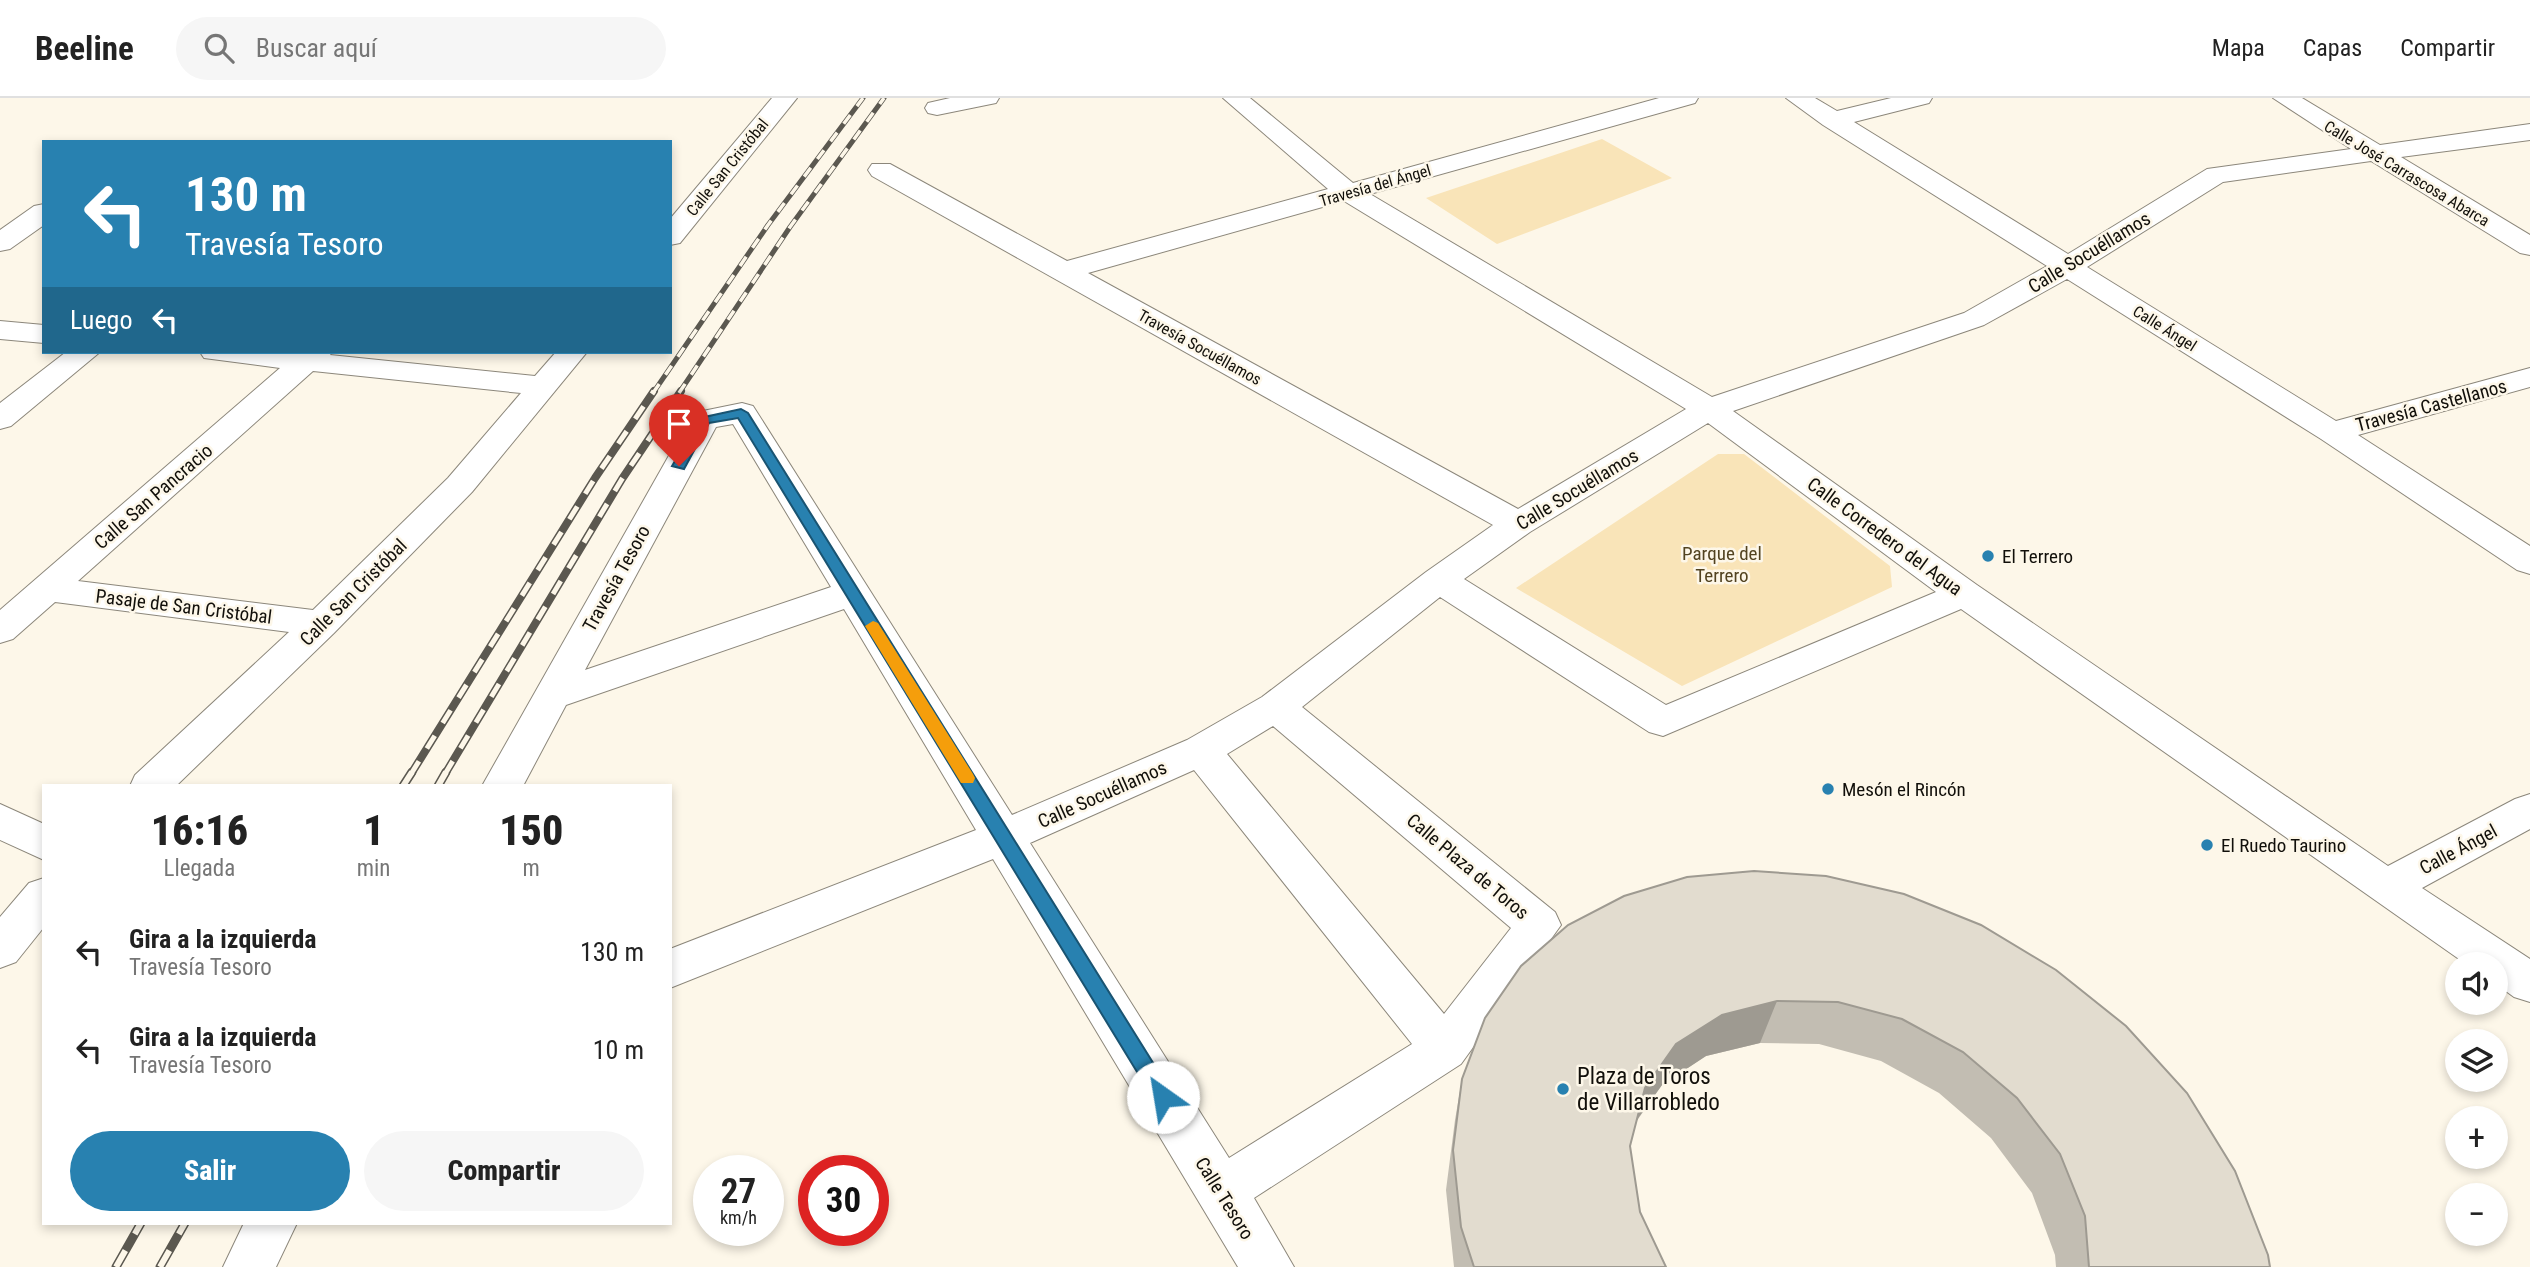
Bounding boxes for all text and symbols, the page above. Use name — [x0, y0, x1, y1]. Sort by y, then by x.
search box — [176, 17, 666, 80]
text: Beeline — [35, 29, 134, 68]
icon: search — [200, 29, 238, 67]
text: Buscar aquí — [256, 33, 377, 63]
text: Mapa — [2212, 34, 2265, 62]
text: Capas — [2303, 34, 2362, 62]
text: Compartir — [2400, 34, 2495, 62]
street label: Calle San Cristóbal — [682, 115, 772, 220]
street label: Calle José Carrascosa Abarca — [2321, 117, 2493, 230]
street label: Travesía del Ángel — [1317, 160, 1433, 211]
text: 130 m — [185, 166, 307, 223]
icon: left — [70, 168, 161, 259]
street label: Calle Socuéllamos — [2024, 207, 2155, 298]
text: Travesía Tesoro — [185, 225, 384, 263]
icon: left — [146, 301, 184, 339]
street label: Calle Ángel — [2129, 301, 2200, 355]
text: Luego — [70, 305, 132, 335]
street label: Travesía Socuéllamos — [1135, 306, 1265, 389]
street label: Travesía Castellanos — [2353, 374, 2509, 437]
pin — [649, 394, 709, 466]
icon: arrive — [660, 405, 698, 443]
street label: Calle San Pancracio — [90, 439, 217, 554]
street label: Calle Socuéllamos — [1512, 444, 1643, 535]
street label: Calle Corredero del Agua — [1803, 472, 1967, 600]
street label: Travesía Tesoro — [578, 521, 655, 635]
street label: Calle San Cristóbal — [295, 534, 412, 651]
park label: Parque del Terrero — [1682, 542, 1762, 587]
place label: El Terrero — [2002, 545, 2073, 568]
marker: El Terrero — [1980, 548, 1996, 564]
street label: Pasaje de San Cristóbal — [94, 584, 273, 629]
street label: Calle Socuéllamos — [1034, 756, 1170, 833]
place label: Mesón el Rincón — [1842, 778, 1966, 801]
marker: Mesón el Rincón — [1820, 781, 1836, 797]
text: 16:16 — [151, 806, 248, 855]
text: 1 — [363, 806, 384, 855]
text: 150 — [499, 806, 563, 855]
street label: Calle Plaza de Toros — [1402, 809, 1533, 924]
street label: Calle Ángel — [2415, 819, 2501, 879]
place label: El Ruedo Taurino — [2221, 834, 2346, 857]
marker: El Ruedo Taurino — [2199, 837, 2215, 853]
text: Llegada — [163, 855, 235, 882]
text: min — [357, 855, 390, 882]
text: m — [523, 855, 540, 882]
text: Gira a la izquierda — [129, 924, 317, 954]
icon: left — [70, 933, 108, 971]
text: 130 m — [580, 937, 644, 967]
map controls — [2445, 952, 2508, 1246]
button: sound — [2445, 952, 2508, 1015]
text: Travesía Tesoro — [129, 954, 272, 981]
text: Gira a la izquierda — [129, 1022, 317, 1052]
button: layers — [2445, 1029, 2508, 1092]
icon: left — [70, 1031, 108, 1069]
text: 10 m — [593, 1035, 644, 1065]
text: Travesía Tesoro — [129, 1052, 272, 1079]
position arrow — [1126, 1060, 1200, 1134]
place label: Plaza de Toros de Villarrobledo — [1577, 1063, 1720, 1116]
marker: Plaza de Toros de Villarrobledo — [1555, 1081, 1571, 1097]
button: + — [2445, 1106, 2508, 1169]
button: Salir — [70, 1131, 350, 1211]
button: Compartir — [364, 1131, 644, 1211]
street label: Calle Tesoro — [1190, 1153, 1259, 1244]
speed limit sign: 30 — [798, 1155, 889, 1246]
text: 27 — [721, 1171, 756, 1212]
button: − — [2445, 1183, 2508, 1246]
text: km/h — [720, 1207, 757, 1228]

